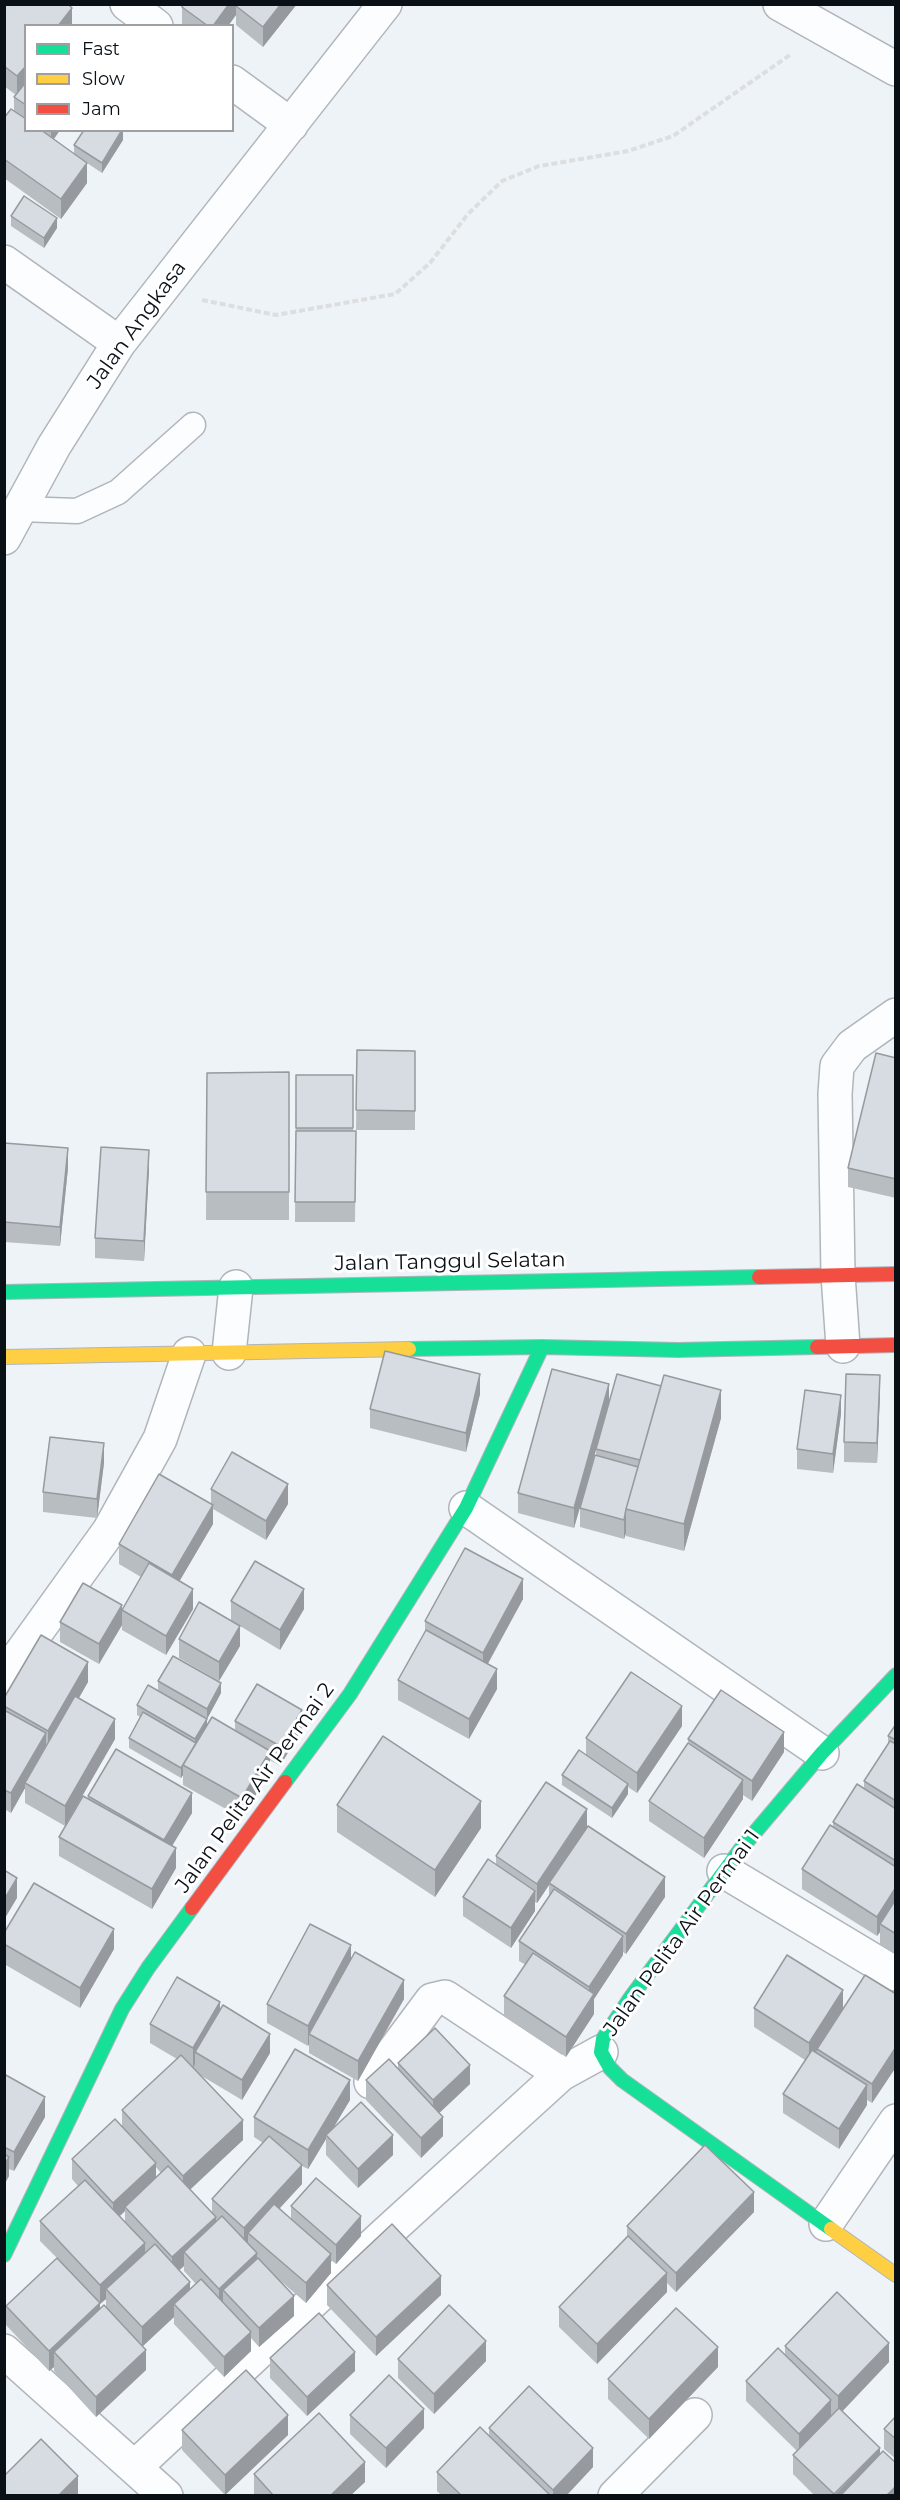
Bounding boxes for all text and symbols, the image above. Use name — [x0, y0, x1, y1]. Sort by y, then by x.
legend — [24, 24, 234, 132]
text: Fast — [82, 38, 120, 60]
text: Slow — [82, 68, 125, 90]
text: Jam — [82, 98, 121, 120]
street label: Jalan Angkasa — [82, 256, 192, 394]
street label: Jalan Tanggul Selatan — [334, 1247, 566, 1277]
street label: Jalan Pelita Air Permai 2 — [170, 1678, 340, 1898]
street label: Jalan Pelita Air Permai 1 — [599, 1825, 765, 2041]

